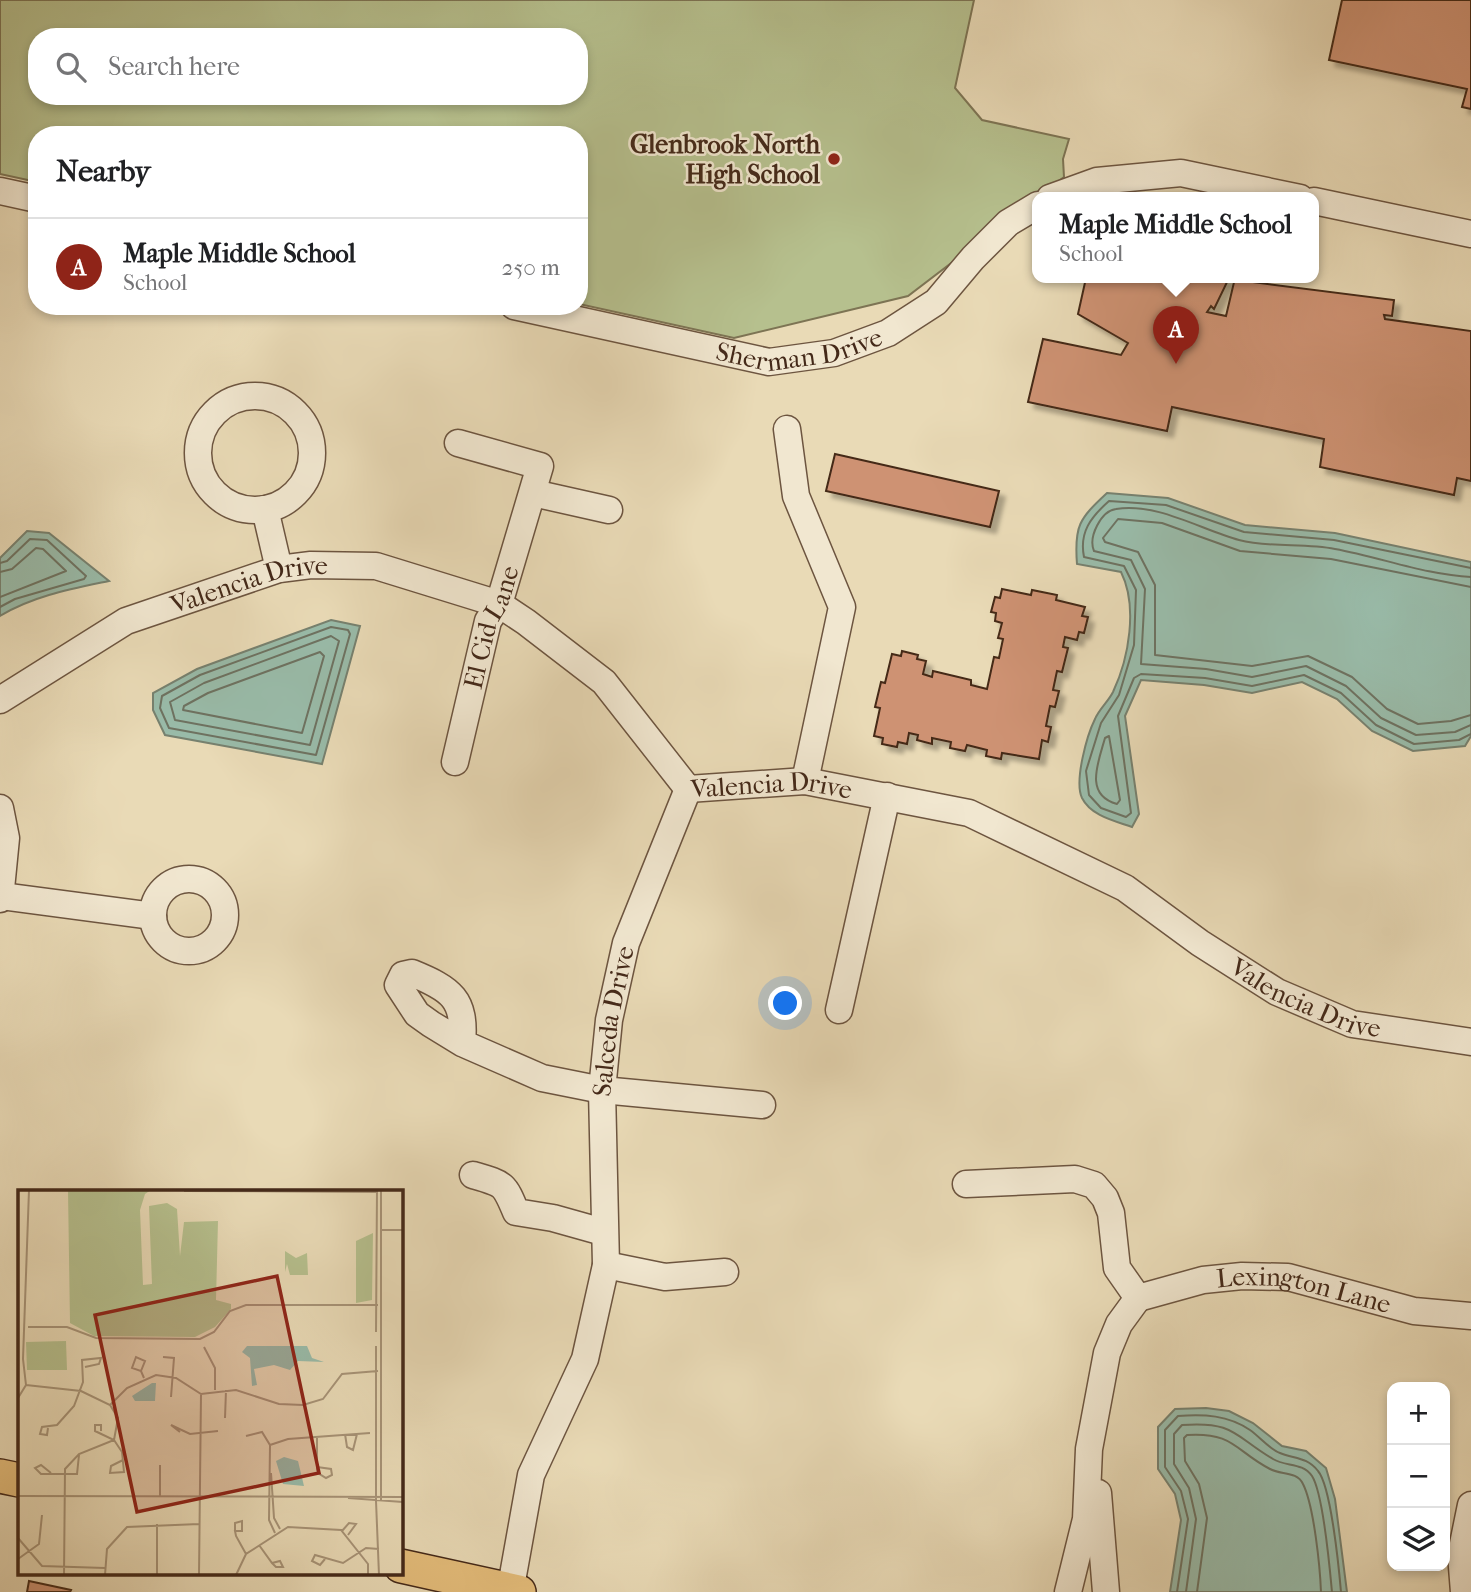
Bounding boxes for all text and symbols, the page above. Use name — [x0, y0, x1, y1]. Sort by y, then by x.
search box — [28, 28, 588, 105]
icon: search — [52, 48, 90, 86]
text: Search here — [108, 51, 240, 82]
place label: Glenbrook North High School — [630, 129, 821, 190]
marker: Glenbrook North High School — [826, 151, 842, 167]
text: Nearby — [56, 154, 151, 189]
popup — [1032, 192, 1319, 283]
text: Maple Middle School — [1059, 209, 1292, 240]
text: Maple Middle School — [123, 238, 356, 269]
text: School — [1059, 240, 1123, 267]
text: A — [72, 254, 86, 281]
text: 250 m — [502, 254, 560, 281]
text: School — [123, 269, 187, 296]
pin: A — [1153, 306, 1199, 364]
street label: Sherman Drive — [713, 321, 887, 378]
street label: Valencia Drive — [166, 549, 328, 621]
street label: El Cid Lane — [457, 562, 525, 692]
street label: Valencia Drive — [689, 765, 855, 805]
street label: Salceda Drive — [586, 943, 640, 1098]
street label: Valencia Drive — [1224, 950, 1383, 1044]
your location — [768, 986, 802, 1020]
inset map — [18, 1190, 402, 1574]
street label: Lexington Lane — [1215, 1260, 1395, 1320]
map controls — [1387, 1382, 1450, 1571]
button: + — [1387, 1382, 1450, 1445]
button: − — [1387, 1445, 1450, 1508]
button: layers — [1387, 1508, 1450, 1571]

